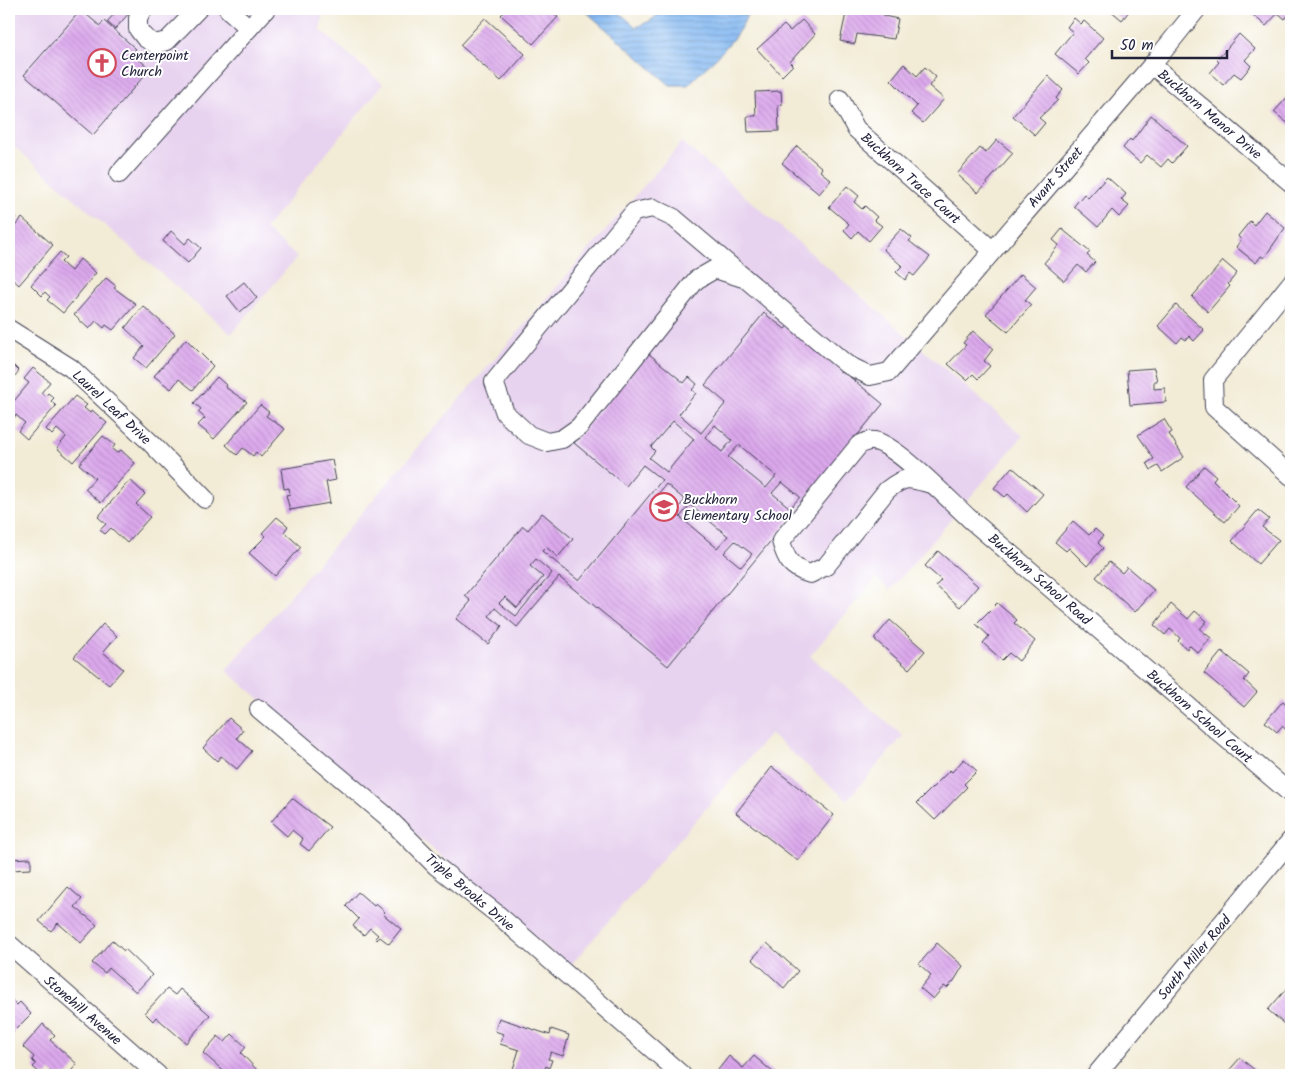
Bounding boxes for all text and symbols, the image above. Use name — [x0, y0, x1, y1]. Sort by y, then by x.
scale bar — [1112, 28, 1228, 60]
text: 50 m — [1120, 34, 1154, 58]
place label: Centerpoint Church — [121, 45, 189, 83]
church icon: Centerpoint Church — [87, 48, 117, 78]
street label: Buckhorn Manor Drive — [1152, 64, 1267, 166]
street label: Buckhorn Trace Court — [855, 128, 966, 230]
street label: Avant Street — [1023, 142, 1089, 213]
street label: Laurel Leaf Drive — [67, 365, 156, 451]
place label: Buckhorn Elementary School — [683, 489, 792, 527]
school or university icon: Buckhorn Elementary School — [649, 492, 679, 522]
street label: Buckhorn School Road — [983, 528, 1097, 632]
street label: Buckhorn School Court — [1141, 664, 1258, 770]
street label: Triple Brooks Drive — [420, 849, 520, 937]
street label: South Miller Road — [1153, 910, 1238, 1005]
street label: Stonehill Avenue — [38, 970, 127, 1051]

